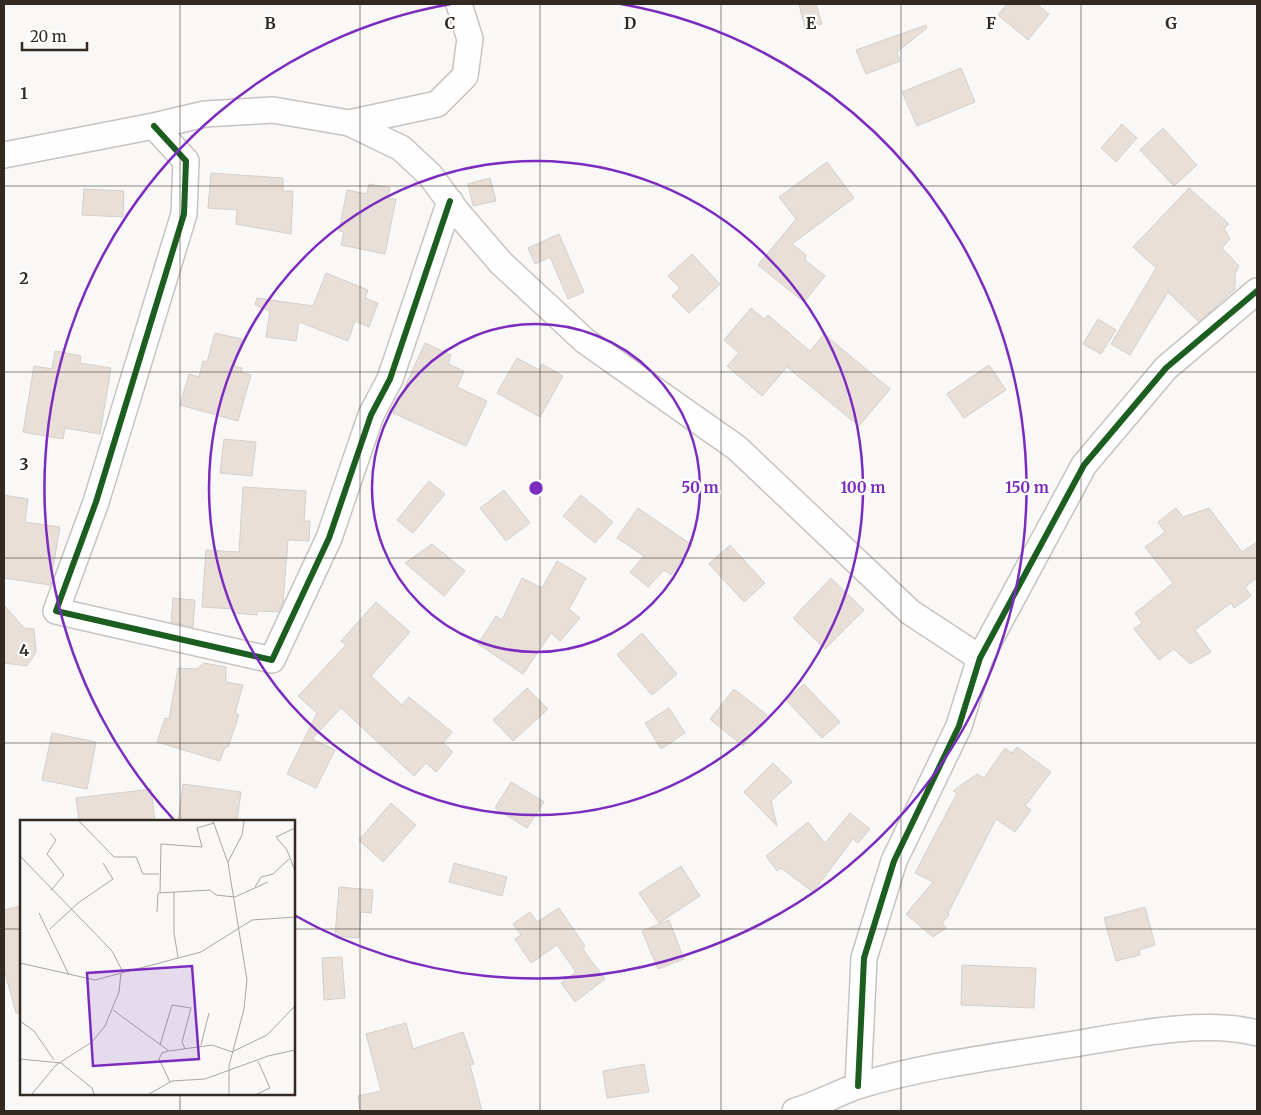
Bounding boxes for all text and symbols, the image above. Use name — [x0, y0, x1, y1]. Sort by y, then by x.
text: B — [264, 13, 276, 33]
text: C — [445, 13, 455, 33]
text: D — [624, 13, 636, 33]
text: E — [806, 13, 817, 33]
text: F — [986, 13, 996, 33]
text: G — [1165, 13, 1177, 33]
scale bar — [22, 20, 88, 52]
text: 20 m — [30, 27, 67, 46]
text: 1 — [20, 83, 28, 103]
text: 2 — [19, 268, 29, 288]
text: 3 — [19, 454, 29, 474]
text: 50 m — [681, 478, 719, 497]
text: 100 m — [841, 478, 885, 497]
text: 150 m — [1005, 478, 1049, 497]
centre of rings — [527, 479, 545, 497]
text: 4 — [19, 640, 29, 660]
inset map — [20, 820, 295, 1095]

